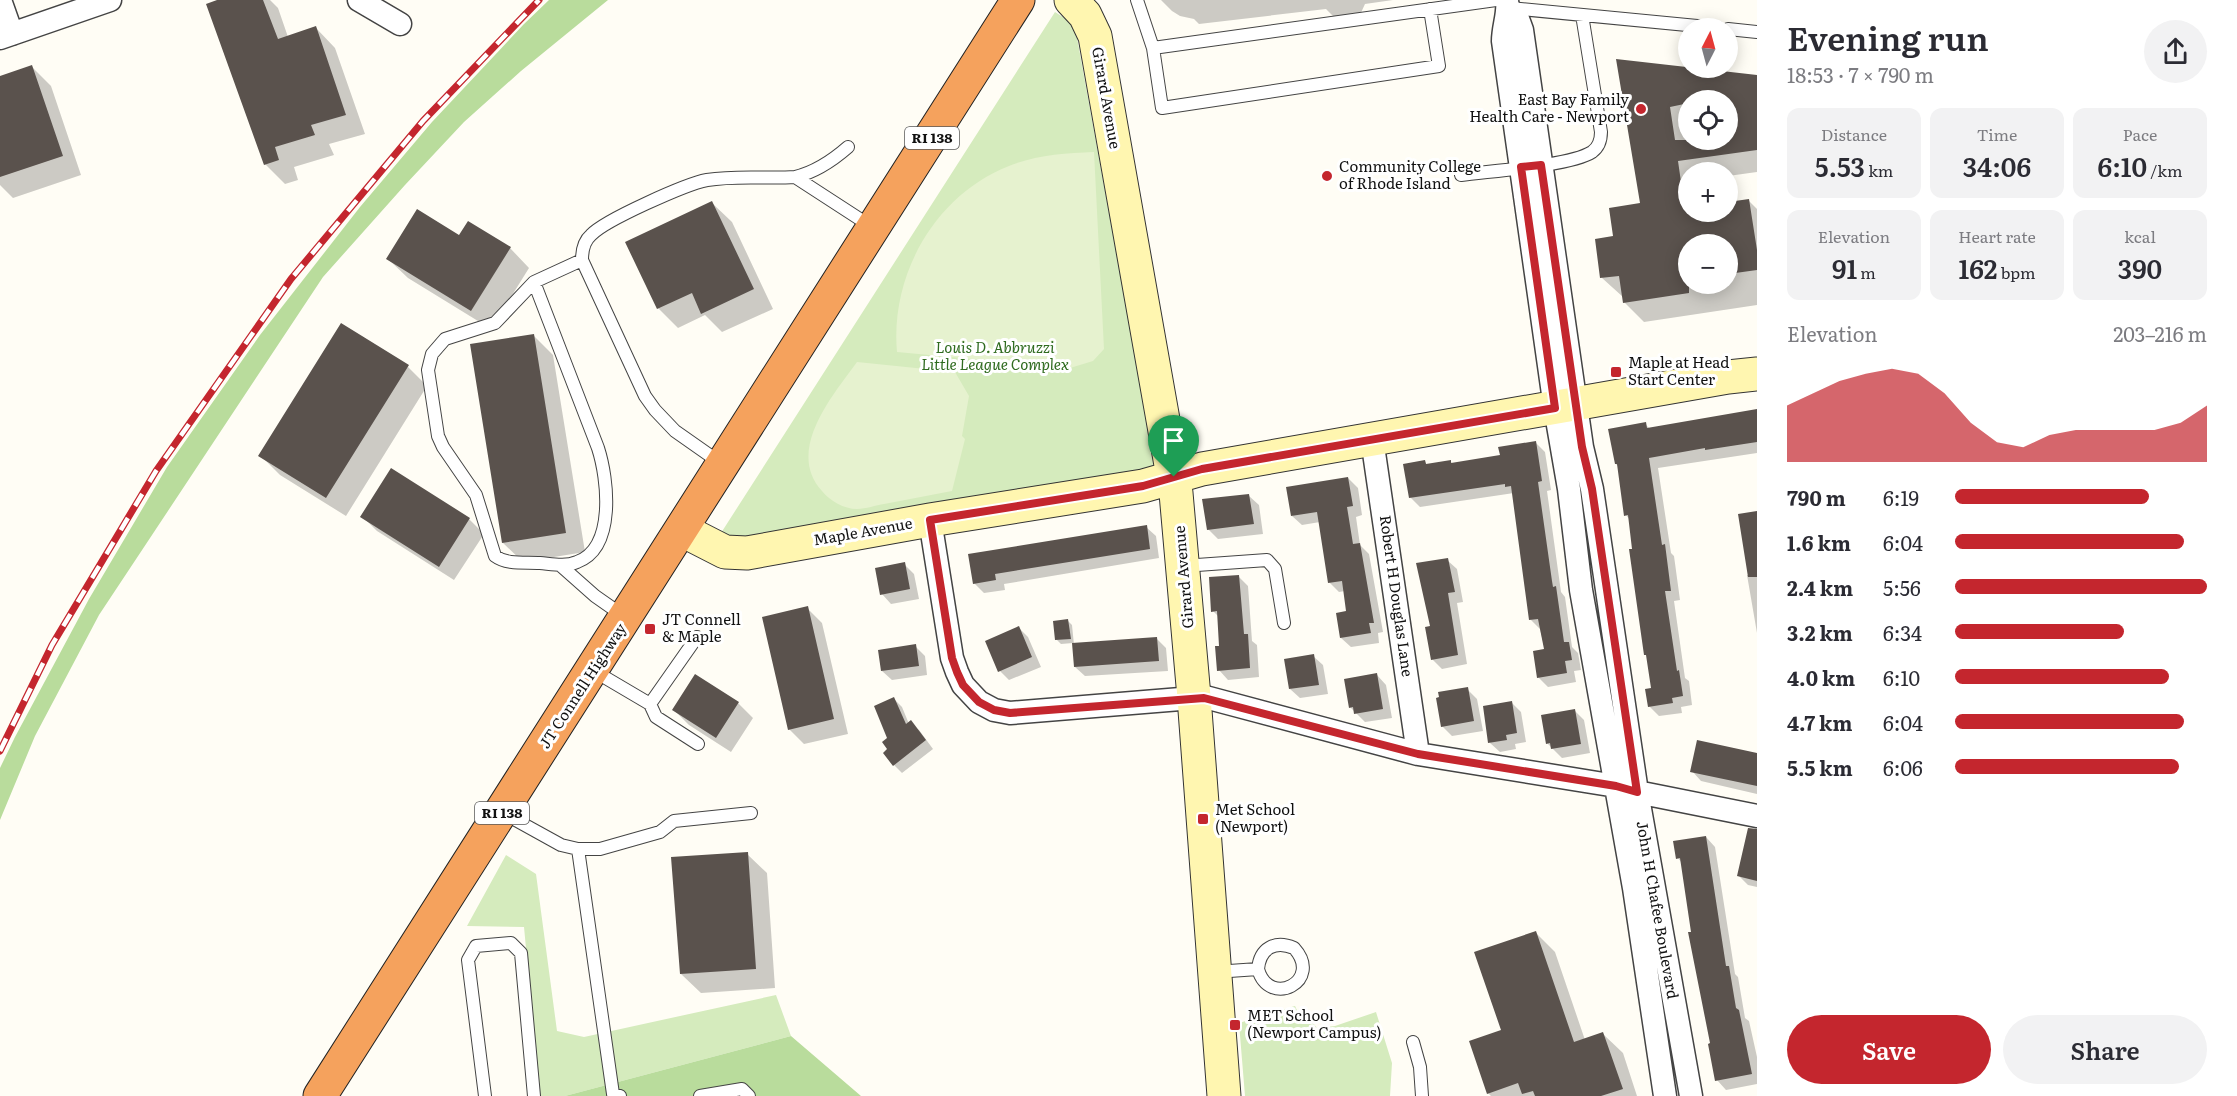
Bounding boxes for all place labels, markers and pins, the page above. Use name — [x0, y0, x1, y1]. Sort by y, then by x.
place label: East Bay Family Health Care - Newport — [1469, 87, 1629, 127]
marker: East Bay Family Health Care - Newport — [1634, 102, 1648, 116]
place label: Community College of Rhode Island — [1339, 154, 1481, 194]
marker: Community College of Rhode Island — [1320, 169, 1334, 183]
place label: Maple at Head Start Center — [1628, 350, 1729, 390]
marker: Maple at Head Start Center — [1609, 365, 1623, 379]
pin — [1148, 415, 1199, 477]
place label: JT Connell & Maple — [662, 607, 741, 647]
marker: JT Connell & Maple — [643, 622, 657, 636]
place label: Met School (Newport) — [1215, 797, 1295, 837]
marker: Met School (Newport) — [1196, 812, 1210, 826]
place label: MET School (Newport Campus) — [1247, 1003, 1381, 1043]
marker: MET School (Newport Campus) — [1228, 1018, 1242, 1032]

